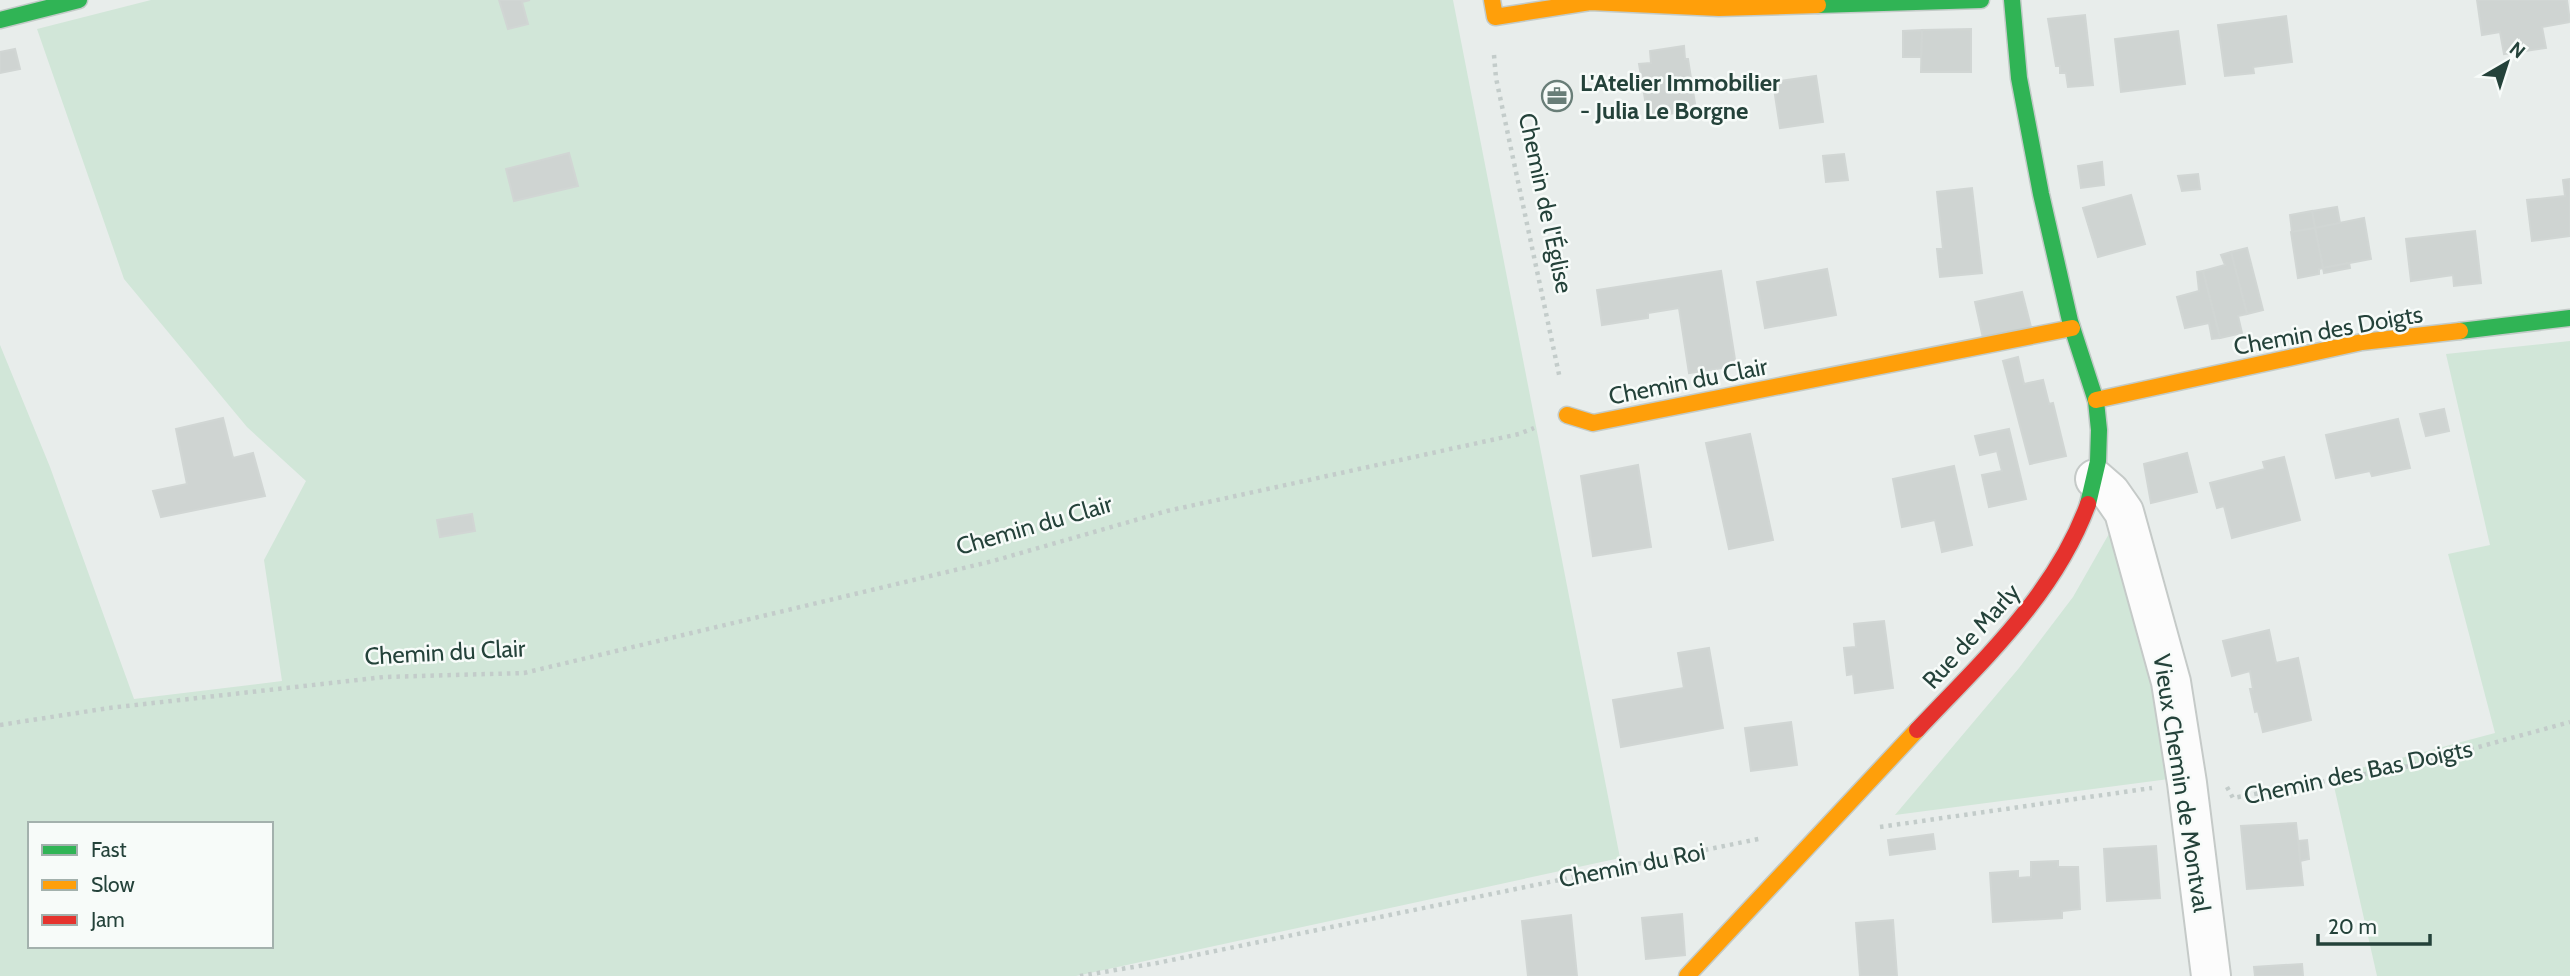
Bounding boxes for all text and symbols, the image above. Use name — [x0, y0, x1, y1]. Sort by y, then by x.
north arrow — [2472, 28, 2542, 98]
text: N — [2505, 37, 2530, 63]
place label: L'Atelier Immobilier - Julia Le Borgne — [1580, 68, 1780, 125]
office icon: L'Atelier Immobilier - Julia Le Borgne — [1540, 79, 1574, 113]
street label: Chemin de l'Église — [1513, 110, 1579, 296]
street label: Chemin des Doigts — [2231, 299, 2425, 361]
street label: Chemin du Clair — [1606, 351, 1770, 411]
street label: Chemin du Clair — [953, 489, 1116, 561]
street label: Rue de Marly — [1916, 577, 2026, 695]
street label: Chemin du Clair — [364, 633, 527, 671]
street label: Vieux Chemin de Montval — [2147, 652, 2217, 915]
street label: Chemin des Bas Doigts — [2241, 734, 2475, 810]
legend — [28, 822, 273, 948]
text: Fast — [91, 837, 127, 862]
street label: Chemin du Roi — [1556, 837, 1708, 893]
text: Slow — [91, 872, 135, 897]
scale bar — [2318, 902, 2430, 946]
text: Jam — [90, 907, 125, 932]
text: 20 m — [2328, 914, 2377, 939]

